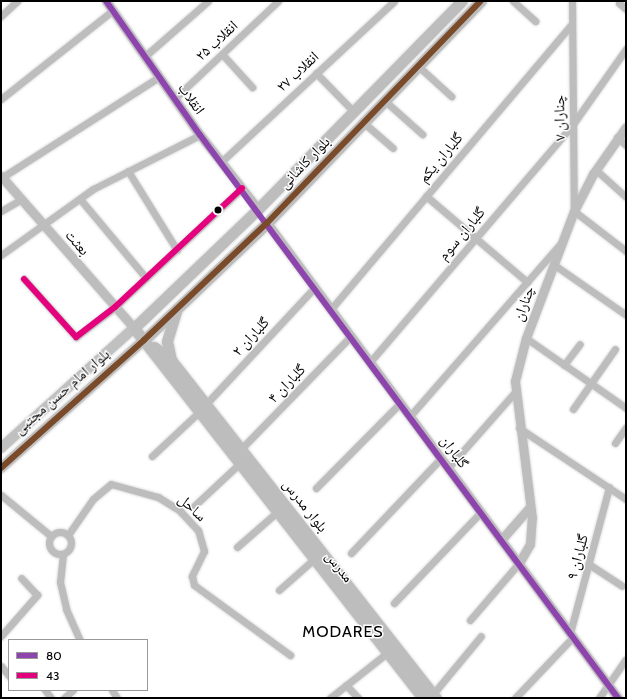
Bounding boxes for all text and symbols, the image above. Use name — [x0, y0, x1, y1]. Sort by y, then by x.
street label: انقلاب ۲۵ — [192, 17, 242, 65]
street label: انقلاب ۲۷ — [273, 48, 323, 96]
street label: انقلاب — [174, 80, 208, 118]
street label: چناران ۷ — [551, 95, 569, 141]
street label: گلباران یکم — [415, 129, 467, 187]
street label: بلوار کاشانی — [276, 133, 334, 193]
street label: گلباران سوم — [435, 204, 489, 264]
unlabelled marker — [213, 205, 223, 215]
street label: بعثت — [61, 227, 93, 259]
street label: چناران — [509, 284, 539, 324]
street label: گلباران ۲ — [229, 314, 273, 360]
street label: بلوار امام حسن مجتبی — [10, 346, 114, 438]
street label: گلباران ۴ — [264, 361, 310, 407]
street label: گلباران — [436, 432, 472, 472]
street label: بلوار مدرس — [279, 476, 331, 536]
street label: ساحل — [174, 490, 210, 526]
street label: ۹ گلباران — [563, 532, 593, 582]
street label: مدرس — [321, 548, 357, 586]
district label: MODARES — [302, 622, 384, 642]
legend — [8, 639, 148, 691]
text: 80 — [46, 648, 62, 663]
text: 43 — [46, 668, 59, 683]

